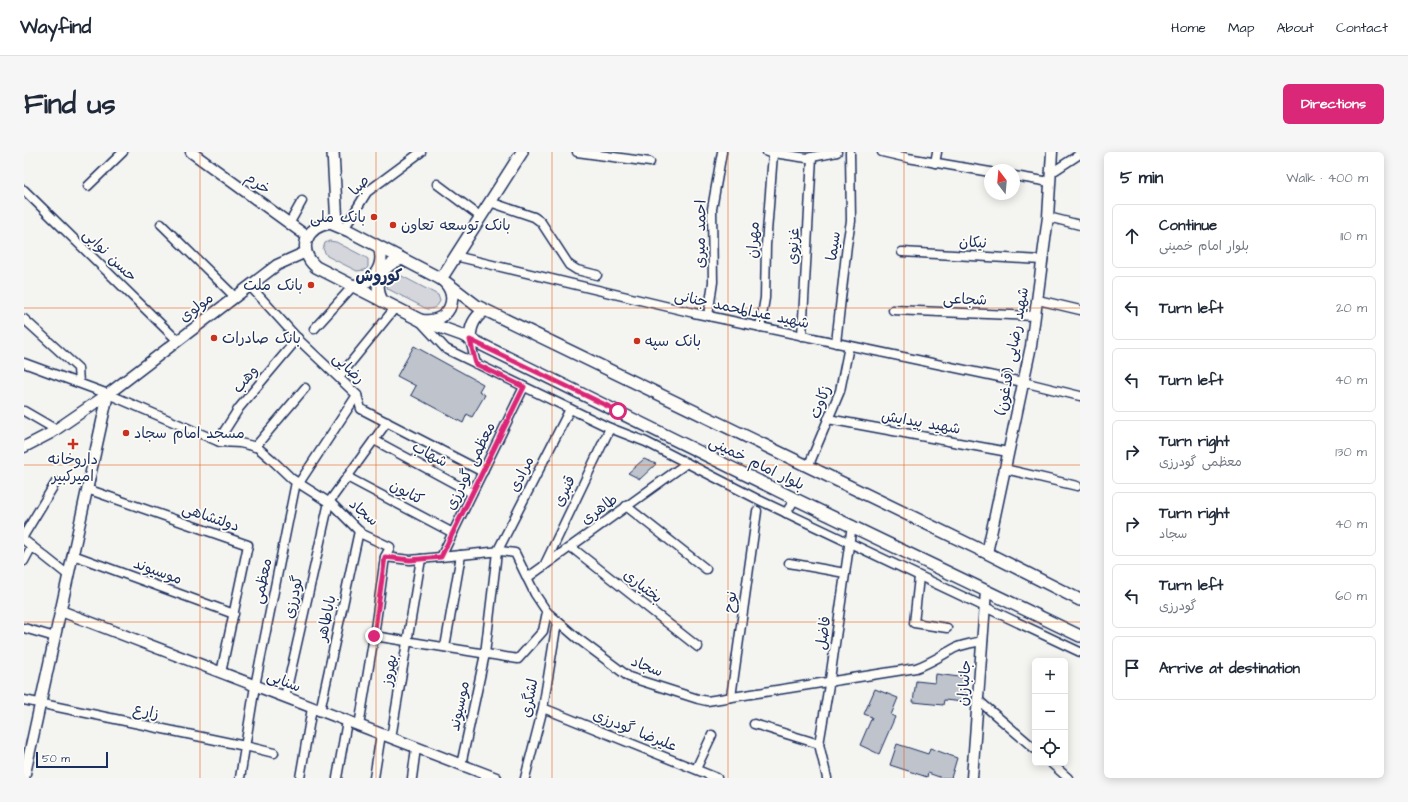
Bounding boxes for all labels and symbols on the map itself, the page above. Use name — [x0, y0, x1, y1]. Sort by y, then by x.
north arrow — [984, 164, 1020, 200]
street label: خرم — [240, 167, 275, 201]
street label: صبا — [344, 170, 374, 200]
street label: احمد میری — [689, 200, 712, 268]
place label: بانک ملی — [310, 207, 366, 228]
marker: بانک ملی — [369, 212, 379, 222]
place label: بانک توسعه تعاون — [401, 215, 511, 236]
marker: بانک توسعه تعاون — [388, 220, 398, 230]
street label: مهران — [742, 221, 765, 259]
street label: حسن نوابی — [78, 224, 141, 287]
street label: غزنوی — [782, 227, 805, 265]
street label: سیما — [821, 230, 846, 262]
street label: نیکان — [958, 231, 987, 254]
district label: کوروش — [356, 265, 402, 287]
place label: بانک ملت — [243, 275, 303, 296]
marker: بانک ملت — [306, 280, 316, 290]
street label: شهید عبدالمحمد جنانی — [673, 285, 811, 334]
street label: (قدغون) شهید رضایی — [991, 285, 1034, 417]
street label: مولوی — [175, 288, 218, 327]
street label: شجاعی — [943, 288, 987, 311]
place label: بانک صادرات — [222, 328, 301, 349]
place label: بانک سپه — [645, 331, 701, 352]
marker: بانک صادرات — [209, 333, 219, 343]
marker: بانک سپه — [632, 336, 642, 346]
street label: رضایی — [328, 348, 369, 389]
street label: وهب — [227, 361, 263, 398]
street label: زکاوت — [805, 382, 836, 422]
route start — [609, 402, 627, 420]
street label: شهید پیدایش — [880, 405, 962, 440]
street label: معظمی گودرزی — [440, 419, 501, 514]
place label: مسجد امام سجاد — [134, 423, 245, 444]
marker: مسجد امام سجاد — [121, 428, 131, 438]
street label: بلوار امام خمینی — [705, 431, 808, 496]
street label: شهاب — [408, 436, 451, 473]
marker: داروخانه امیرکبیر — [68, 439, 78, 449]
place label: داروخانه امیرکبیر — [48, 449, 98, 487]
street label: مرادی — [504, 453, 539, 496]
street label: قنبری — [548, 472, 581, 510]
street label: کتایون — [386, 475, 428, 510]
street label: طاهری — [577, 489, 622, 530]
street label: سجاد — [344, 494, 383, 531]
street label: دولتشاهی — [179, 498, 242, 537]
street label: موسیوند — [130, 553, 185, 590]
street label: معظمی — [247, 556, 278, 606]
street label: بختیاری — [619, 564, 667, 608]
street label: گودرزی — [278, 574, 309, 621]
street label: نوح — [719, 590, 742, 614]
street label: باباطاهر — [311, 593, 342, 645]
street label: فاضل — [811, 615, 836, 651]
route end — [365, 627, 383, 645]
street label: سجاد — [628, 651, 666, 682]
street label: بهروز — [376, 653, 403, 688]
street label: جانبازان — [952, 659, 977, 707]
street label: سنایی — [264, 665, 304, 698]
street label: لشگری — [515, 677, 544, 719]
street label: موسیوند — [444, 679, 475, 733]
street label: زارع — [131, 698, 161, 724]
street label: علیرضا گودرزی — [590, 704, 680, 757]
scale bar — [36, 750, 108, 769]

